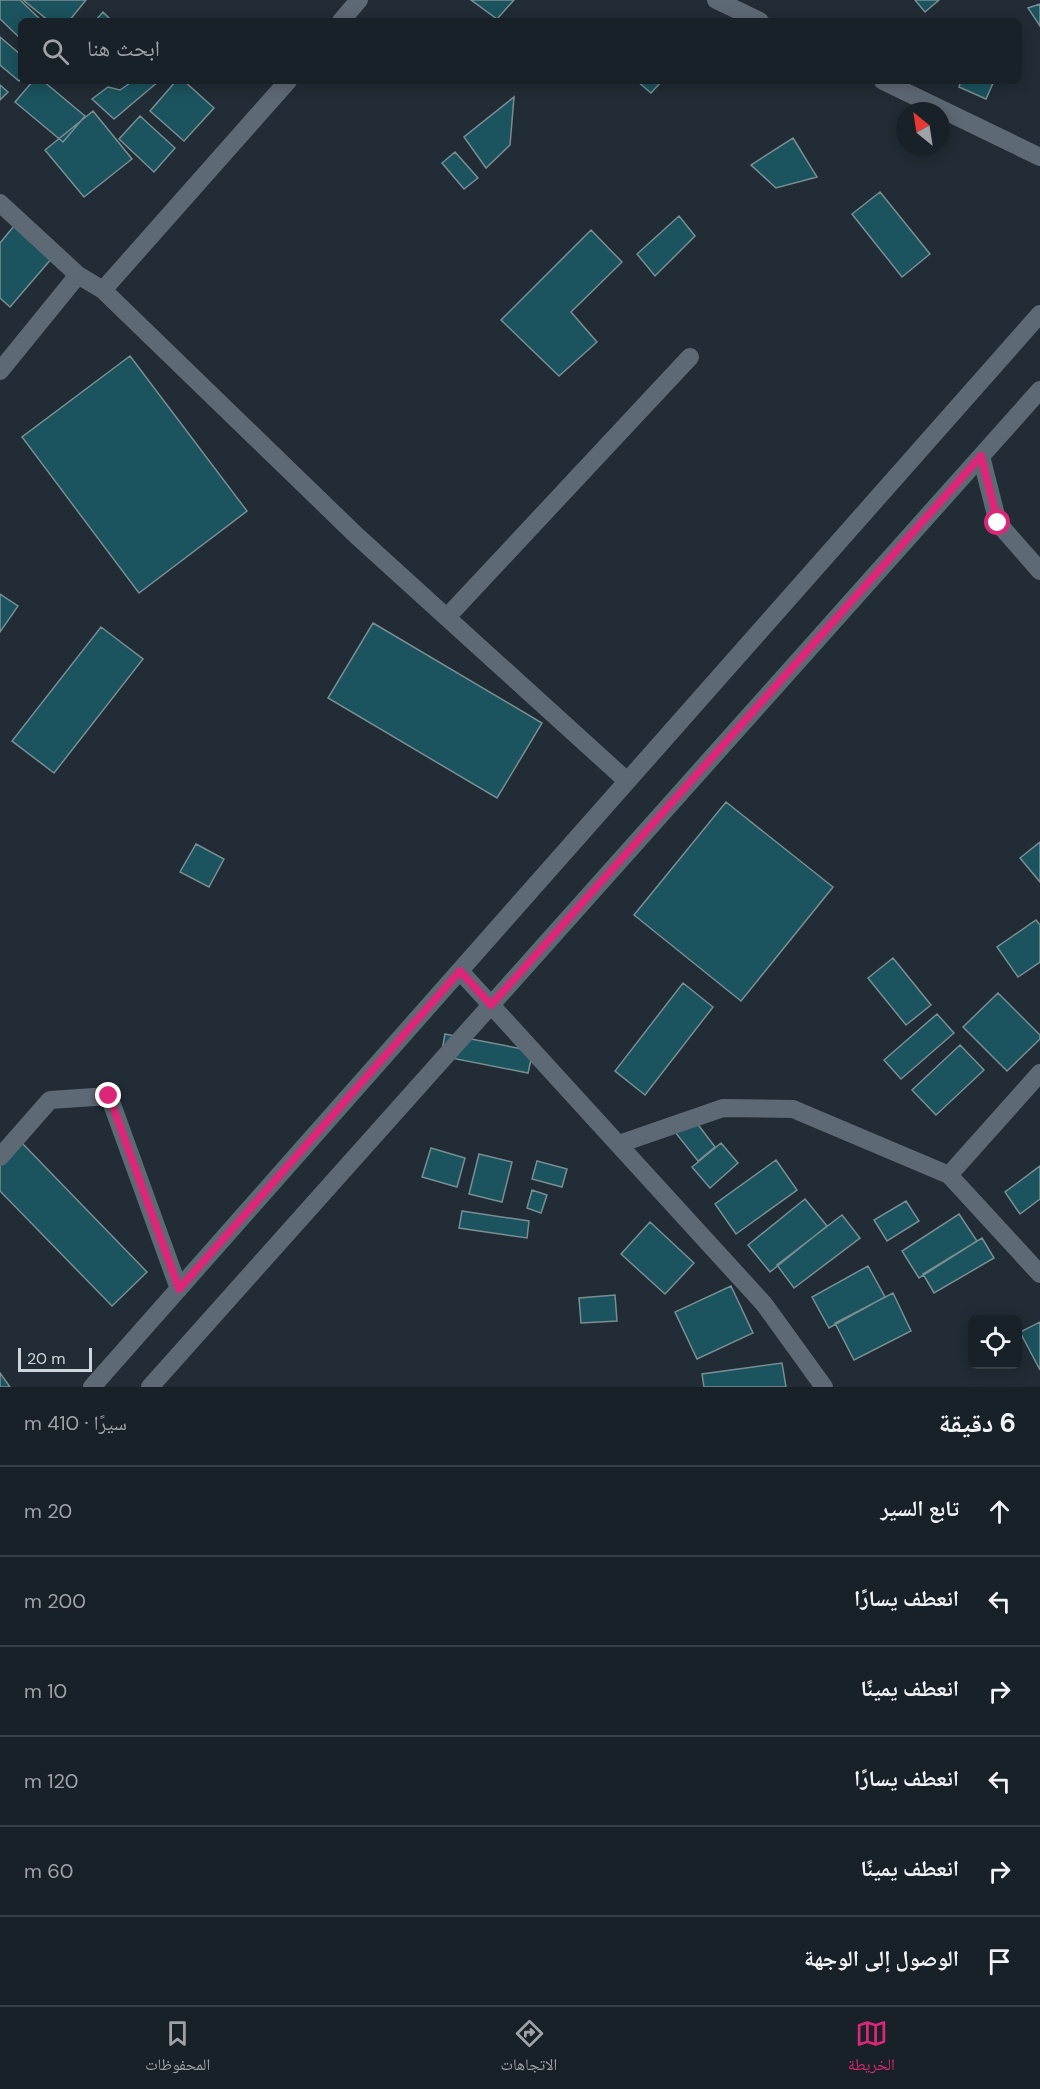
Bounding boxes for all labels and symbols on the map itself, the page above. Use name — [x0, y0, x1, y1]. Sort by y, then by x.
north arrow — [896, 102, 950, 156]
route start — [984, 509, 1010, 535]
route end — [95, 1082, 121, 1108]
scale bar — [18, 1345, 92, 1372]

